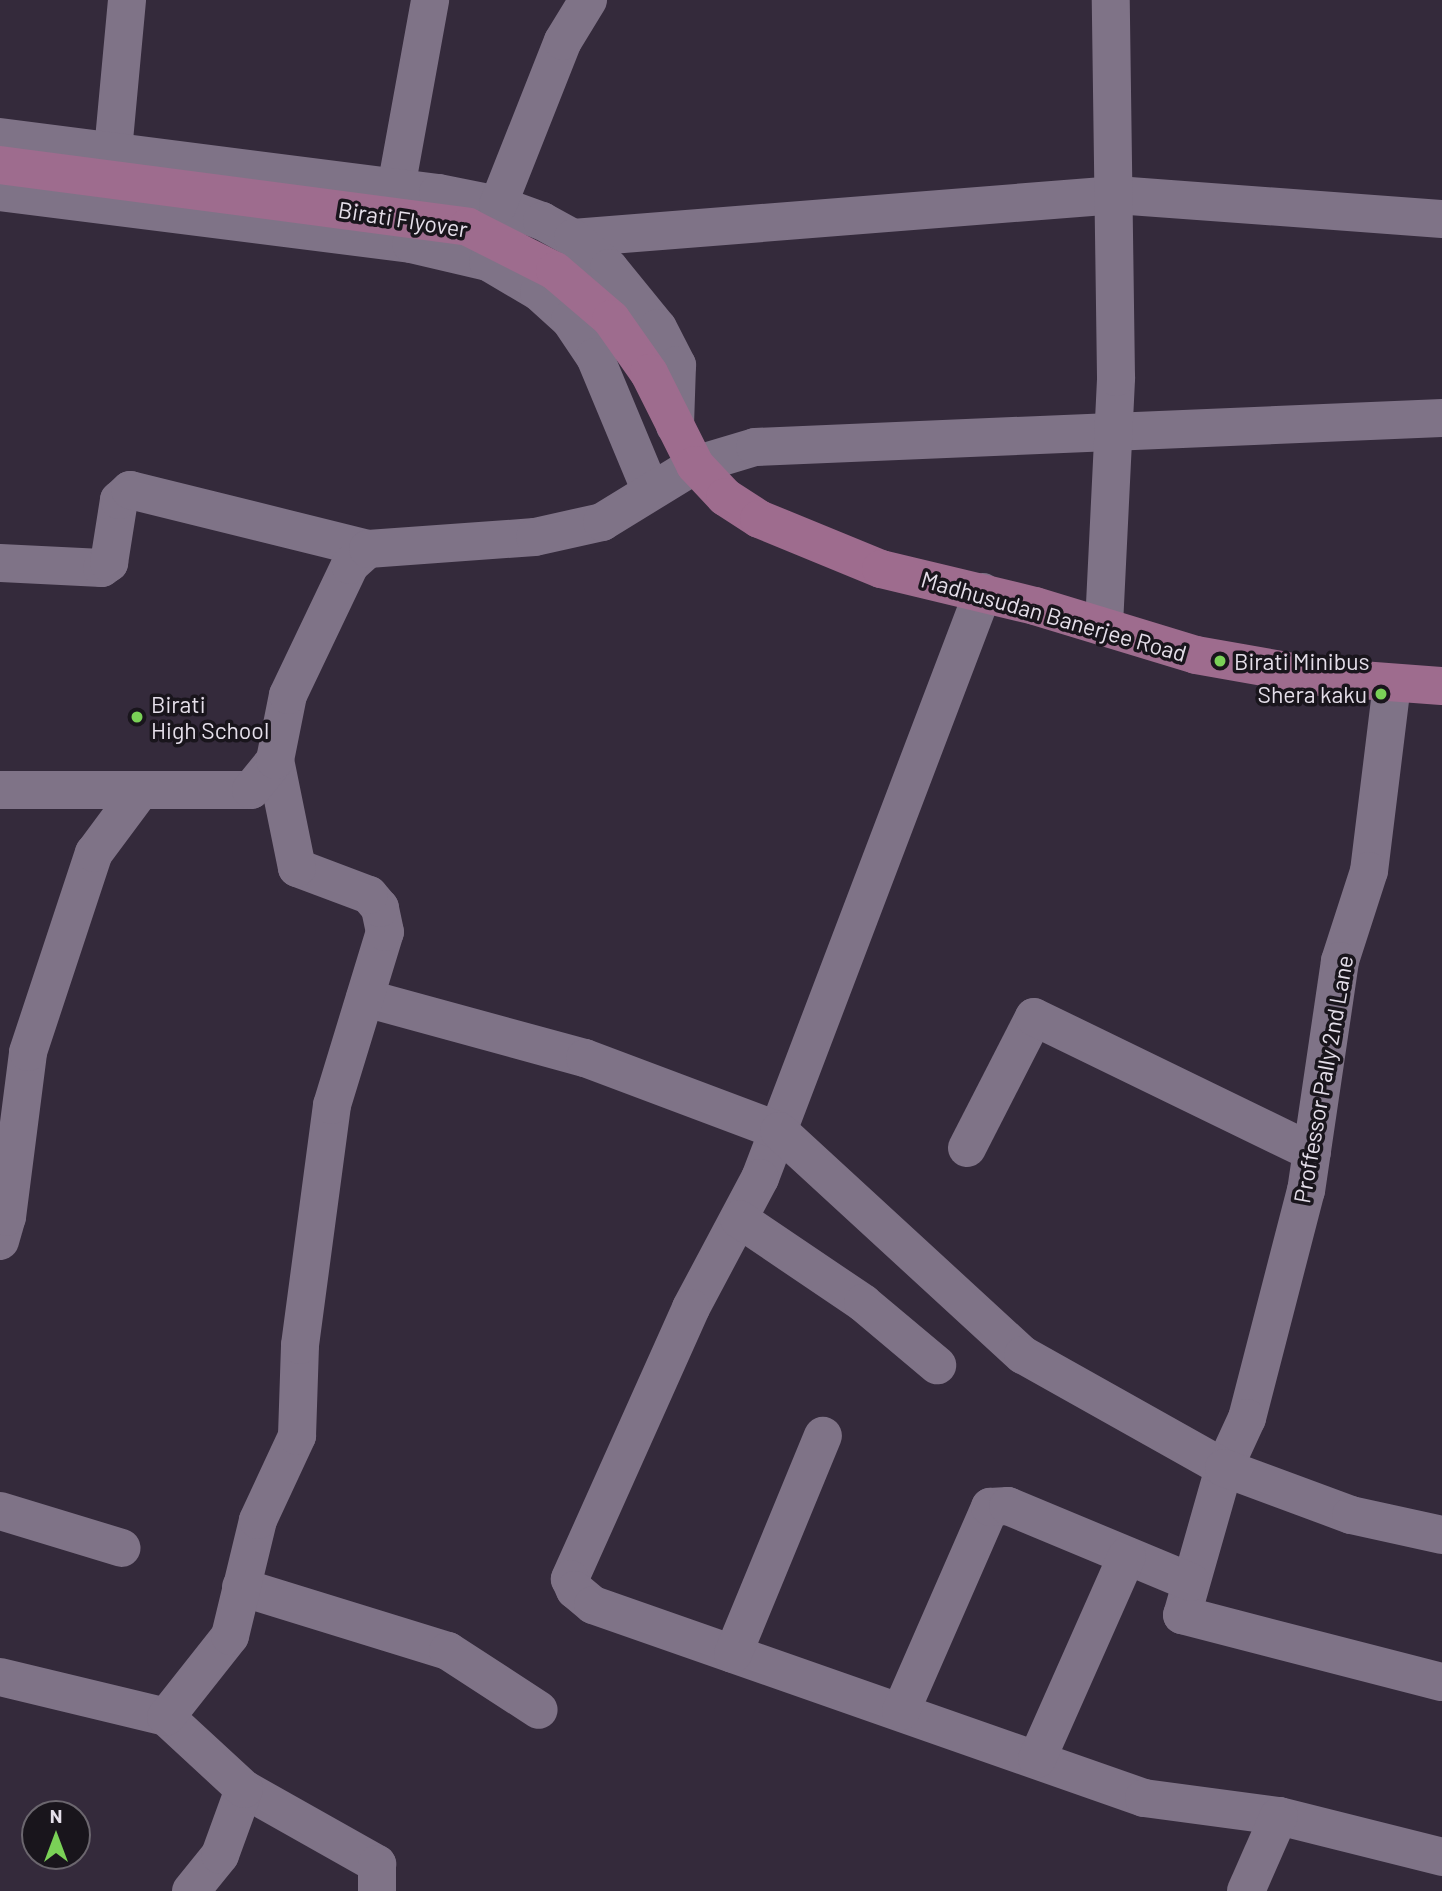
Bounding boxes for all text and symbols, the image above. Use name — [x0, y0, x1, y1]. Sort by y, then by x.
street label: Birati Flyover — [336, 195, 470, 243]
street label: Madhusudan Banerjee Road — [918, 565, 1190, 667]
place label: Birati Minibus — [1234, 647, 1370, 675]
marker: Birati Minibus — [1212, 653, 1228, 669]
place label: Shera kaku — [1257, 680, 1367, 708]
marker: Shera kaku — [1373, 686, 1389, 702]
place label: Birati High School — [151, 690, 269, 744]
marker: Birati High School — [129, 709, 145, 725]
street label: Proffessor Pally 2nd Lane — [1288, 953, 1358, 1205]
north arrow — [21, 1800, 91, 1870]
text: N — [50, 1804, 62, 1827]

